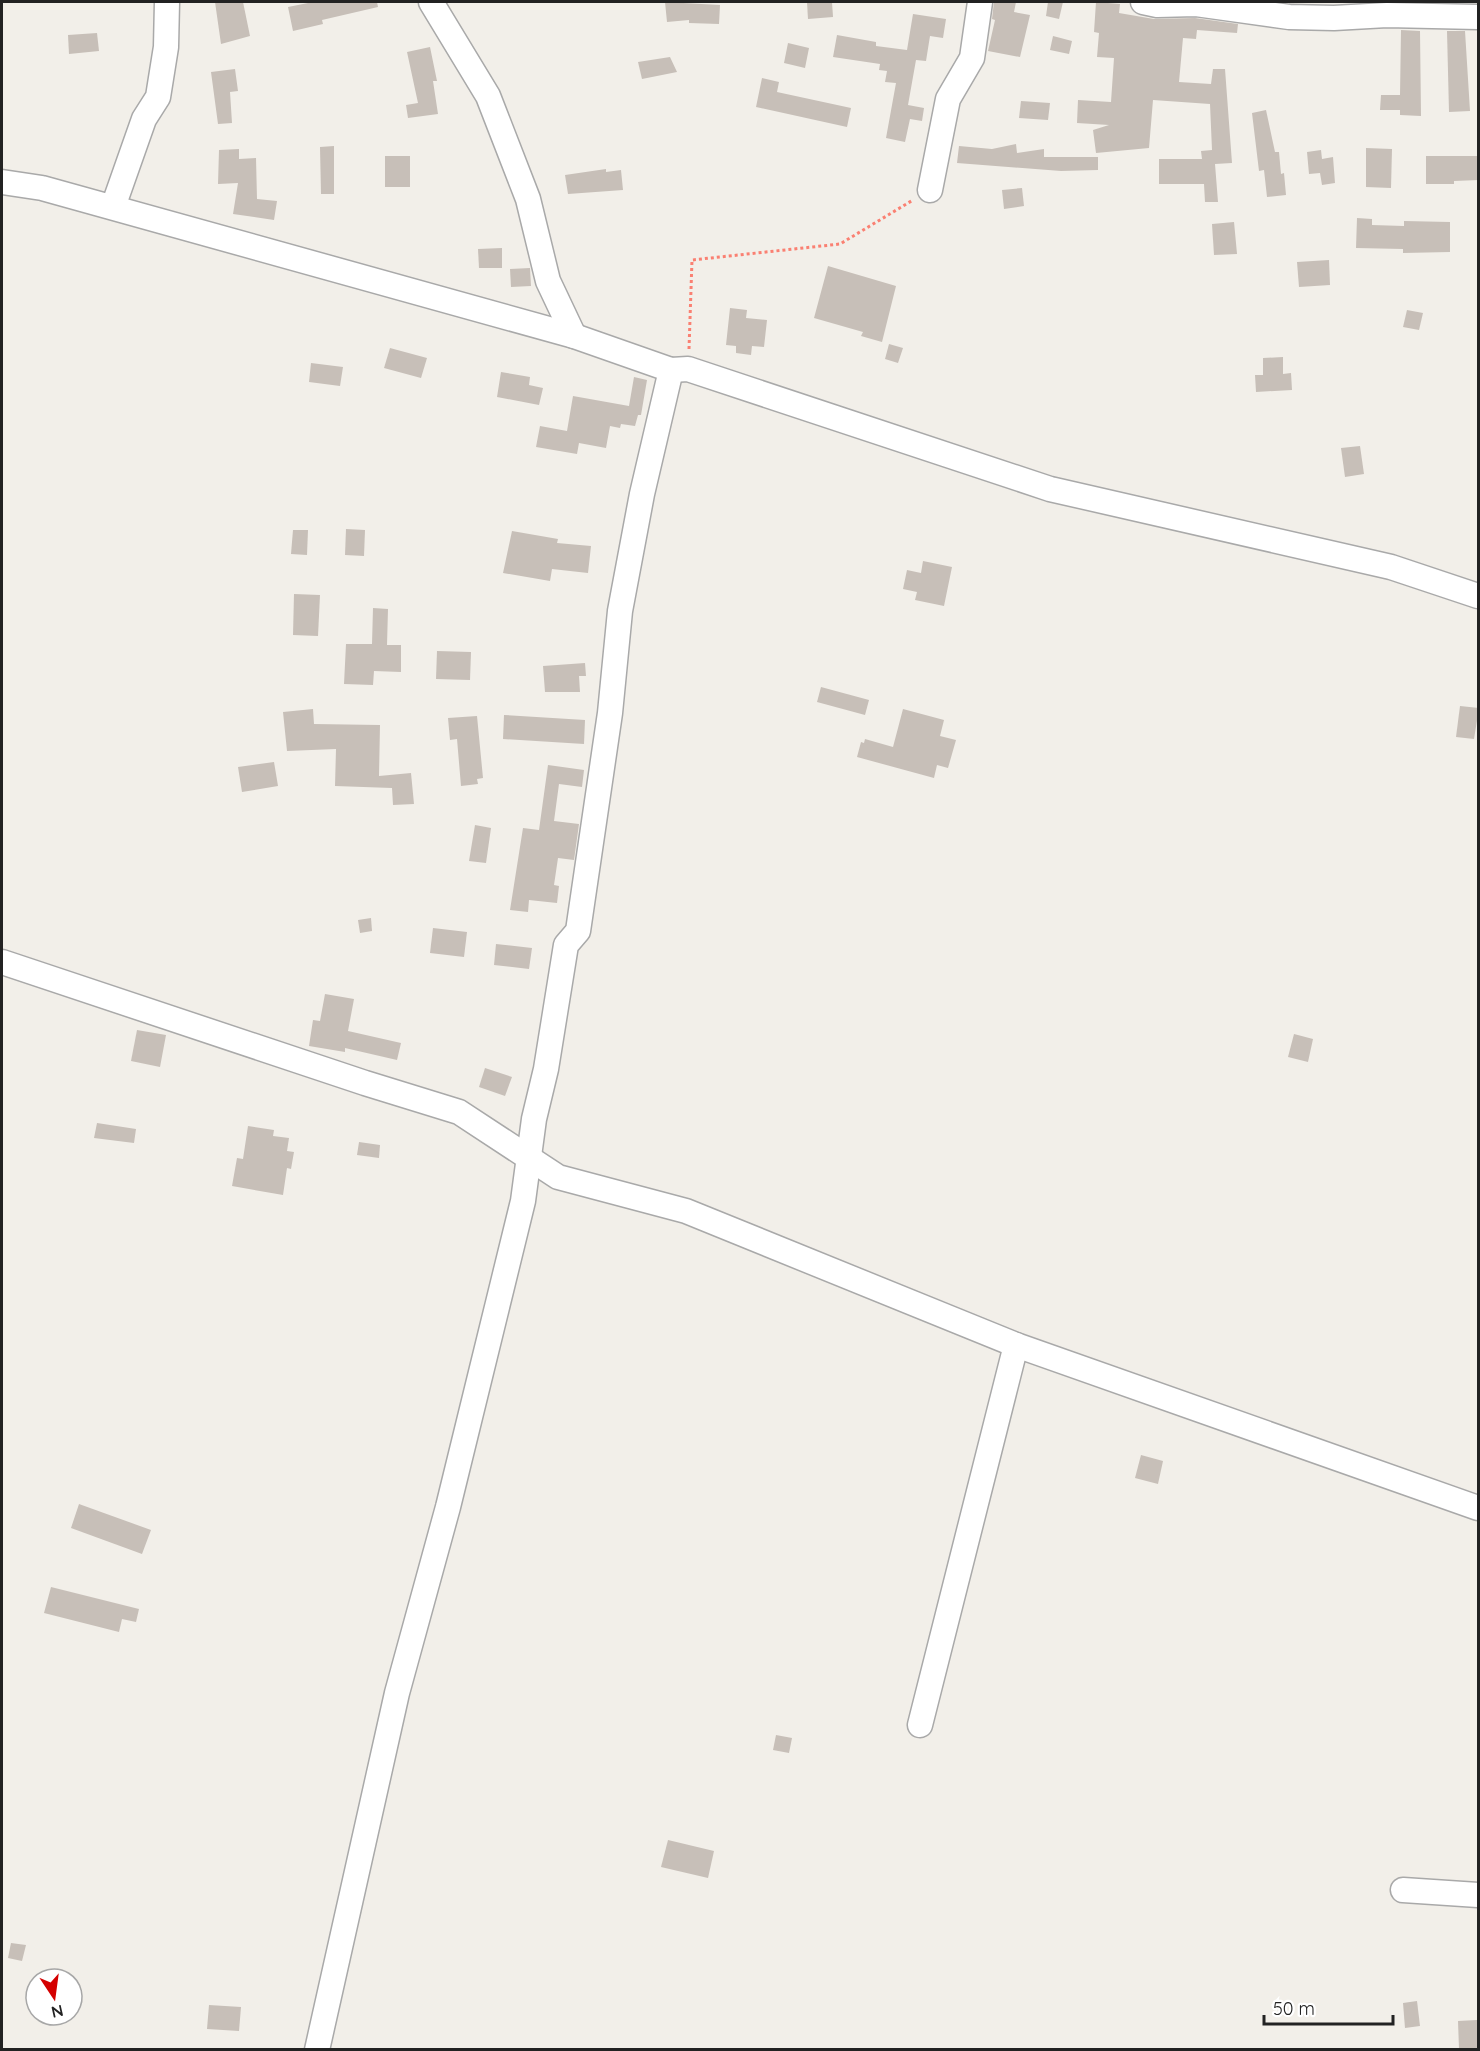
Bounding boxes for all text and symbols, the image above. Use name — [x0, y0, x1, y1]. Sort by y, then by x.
north arrow — [24, 1967, 84, 2027]
scale bar — [1264, 1988, 1393, 2026]
text: 50 m — [1273, 1997, 1315, 2020]
text: N — [49, 2001, 65, 2023]

